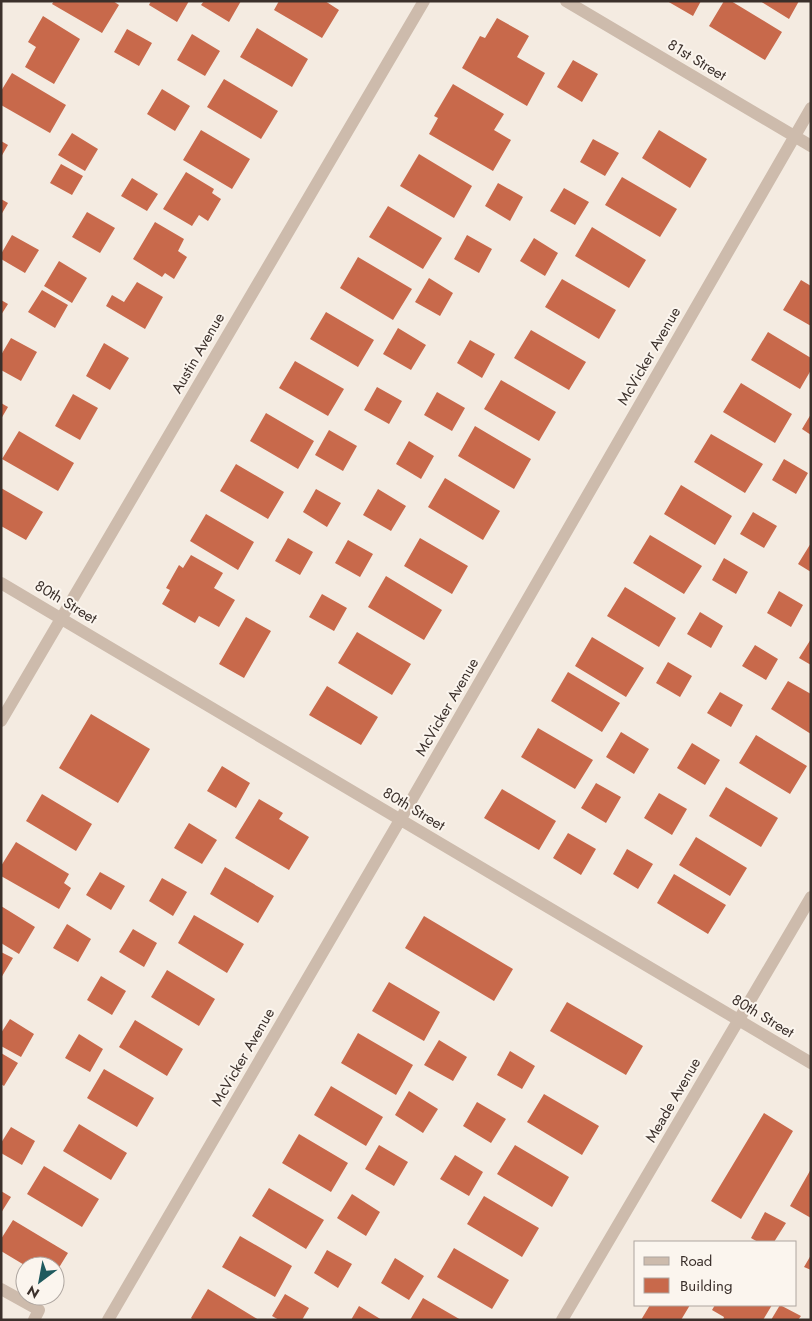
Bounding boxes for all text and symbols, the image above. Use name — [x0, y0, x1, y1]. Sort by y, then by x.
street label: 81st Street — [664, 34, 731, 86]
street label: McVicker Avenue — [612, 303, 686, 409]
street label: Austin Avenue — [166, 308, 230, 398]
street label: 80th Street — [31, 575, 102, 629]
street label: McVicker Avenue — [410, 654, 484, 760]
street label: 80th Street — [379, 782, 450, 836]
street label: 80th Street — [728, 989, 799, 1043]
street label: McVicker Avenue — [206, 1004, 280, 1110]
street label: Meade Avenue — [640, 1053, 706, 1146]
legend — [634, 1241, 797, 1306]
text: Road — [680, 1250, 712, 1272]
north arrow — [15, 1256, 65, 1306]
text: Building — [680, 1275, 732, 1297]
text: N — [23, 1281, 43, 1303]

